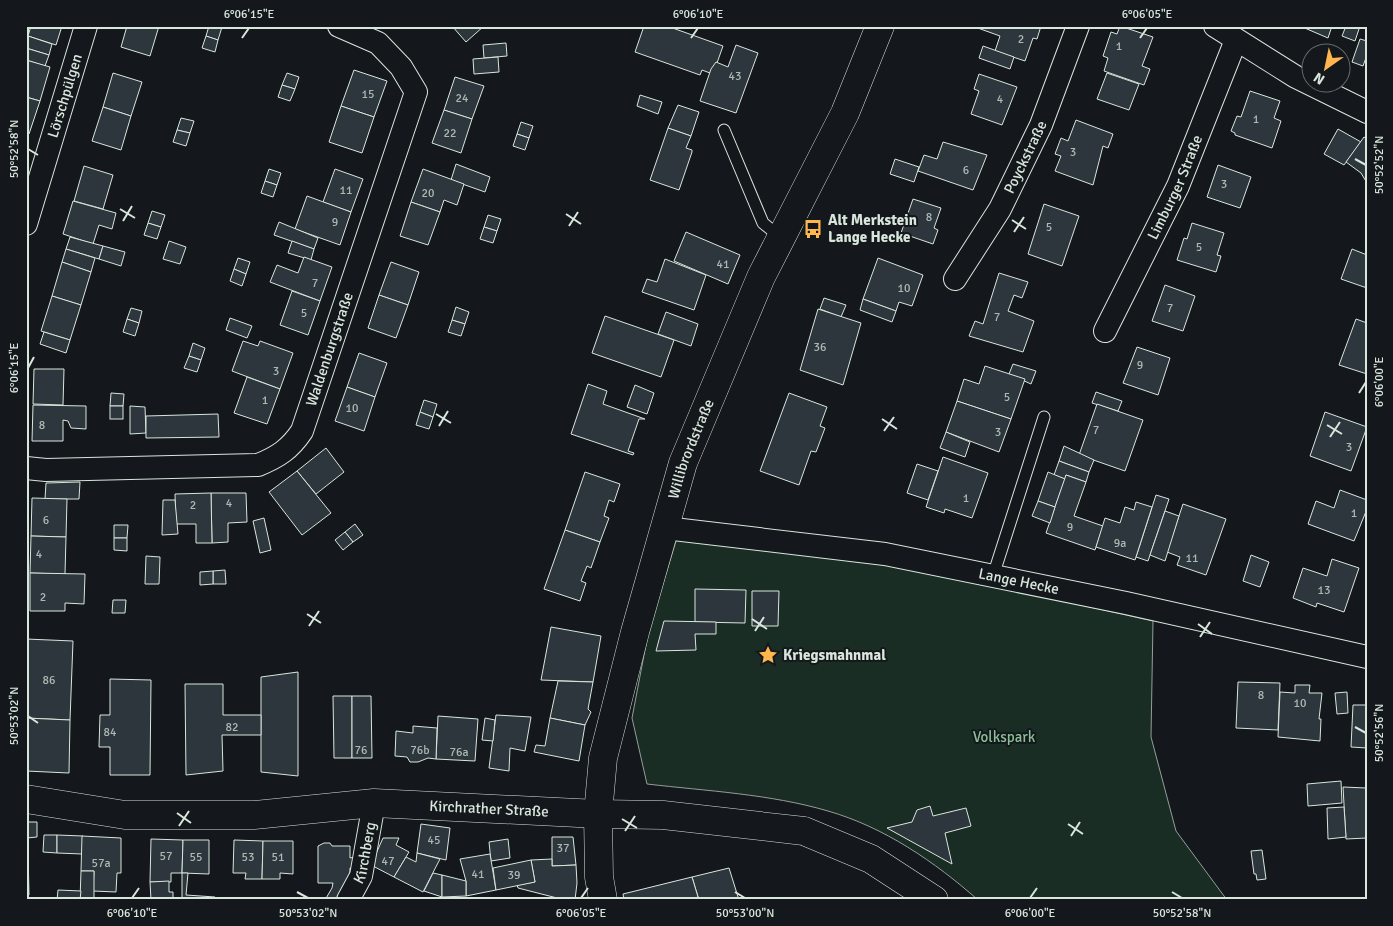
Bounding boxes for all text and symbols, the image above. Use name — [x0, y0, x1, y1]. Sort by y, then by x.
text: 6°06'15"E — [224, 7, 275, 22]
text: 6°06'10"E — [673, 7, 724, 22]
text: 6°06'05"E — [1122, 7, 1173, 22]
house number: 2 — [1018, 32, 1024, 47]
house number: 1 — [1116, 39, 1122, 54]
north arrow — [1300, 42, 1350, 92]
street label: Lörschpülgen — [44, 52, 86, 140]
house number: 43 — [729, 69, 741, 84]
text: N — [1310, 69, 1328, 88]
house number: 15 — [362, 87, 374, 102]
house number: 24 — [456, 91, 469, 106]
house number: 4 — [997, 92, 1004, 107]
house number: 1 — [1253, 112, 1259, 127]
street label: Poyckstraße — [1000, 118, 1051, 196]
text: 50°52'58"N — [7, 120, 22, 178]
house number: 22 — [444, 126, 456, 141]
street label: Limburger Straße — [1144, 132, 1206, 243]
text: 50°52'52"N — [1372, 136, 1387, 194]
house number: 3 — [1070, 145, 1076, 160]
house number: 6 — [963, 163, 969, 178]
house number: 3 — [1221, 177, 1227, 192]
house number: 11 — [340, 183, 352, 198]
house number: 20 — [422, 186, 434, 201]
house number: 8 — [926, 210, 932, 225]
place label: Alt Merkstein Lange Hecke — [828, 211, 917, 246]
house number: 9 — [332, 215, 338, 230]
bus stop icon: Alt Merkstein Lange Hecke — [802, 218, 824, 240]
house number: 5 — [1046, 220, 1052, 235]
house number: 5 — [1196, 240, 1202, 255]
house number: 41 — [717, 257, 729, 272]
house number: 7 — [312, 276, 318, 291]
house number: 10 — [898, 281, 910, 296]
street label: Waldenburgstraße — [302, 290, 357, 409]
house number: 7 — [1167, 301, 1173, 316]
house number: 5 — [301, 306, 307, 321]
house number: 7 — [994, 310, 1000, 325]
house number: 36 — [814, 340, 826, 355]
text: 6°06'15"E — [7, 342, 22, 393]
text: 6°06'00"E — [1372, 356, 1387, 407]
house number: 9 — [1137, 358, 1143, 373]
house number: 3 — [273, 364, 279, 379]
house number: 5 — [1004, 390, 1010, 405]
house number: 1 — [262, 393, 268, 408]
street label: Willibrordstraße — [664, 396, 718, 501]
house number: 10 — [346, 401, 358, 416]
house number: 8 — [39, 418, 45, 433]
house number: 7 — [1093, 423, 1099, 438]
house number: 3 — [995, 425, 1001, 440]
house number: 3 — [1346, 440, 1352, 455]
house number: 1 — [963, 491, 969, 506]
house number: 4 — [226, 496, 233, 511]
house number: 2 — [190, 498, 196, 513]
house number: 1 — [1351, 506, 1357, 521]
house number: 6 — [43, 513, 49, 528]
house number: 9 — [1067, 520, 1073, 535]
house number: 9a — [1114, 536, 1126, 551]
house number: 4 — [36, 547, 43, 562]
house number: 11 — [1186, 551, 1198, 566]
street label: Lange Hecke — [977, 564, 1061, 598]
house number: 13 — [1318, 583, 1330, 598]
house number: 2 — [40, 590, 46, 605]
place icon: Kriegsmahnmal — [757, 644, 779, 666]
place label: Kriegsmahnmal — [783, 646, 886, 664]
house number: 86 — [43, 673, 55, 688]
text: 50°53'02"N — [7, 687, 22, 745]
house number: 8 — [1258, 688, 1264, 703]
house number: 10 — [1294, 696, 1306, 711]
text: 50°52'56"N — [1372, 704, 1387, 762]
house number: 82 — [226, 720, 238, 735]
house number: 84 — [104, 725, 117, 740]
park label: Volkspark — [973, 728, 1036, 746]
house number: 76 — [355, 743, 367, 758]
house number: 76b — [410, 743, 430, 758]
house number: 76a — [449, 745, 469, 760]
street label: Kirchrather Straße — [429, 797, 549, 821]
street label: Kirchberg — [350, 820, 379, 887]
house number: 45 — [428, 833, 440, 848]
house number: 37 — [557, 841, 569, 856]
house number: 57 — [160, 849, 172, 864]
house number: 55 — [190, 850, 202, 865]
house number: 53 — [242, 850, 254, 865]
house number: 51 — [272, 850, 284, 865]
house number: 47 — [382, 854, 394, 869]
house number: 57a — [91, 856, 111, 871]
house number: 41 — [472, 867, 484, 882]
house number: 39 — [508, 868, 520, 883]
text: 6°06'10"E — [107, 906, 158, 921]
text: 50°53'02"N — [279, 906, 337, 921]
text: 6°06'05"E — [556, 906, 607, 921]
text: 50°53'00"N — [716, 906, 774, 921]
text: 6°06'00"E — [1005, 906, 1056, 921]
text: 50°52'58"N — [1153, 906, 1211, 921]

